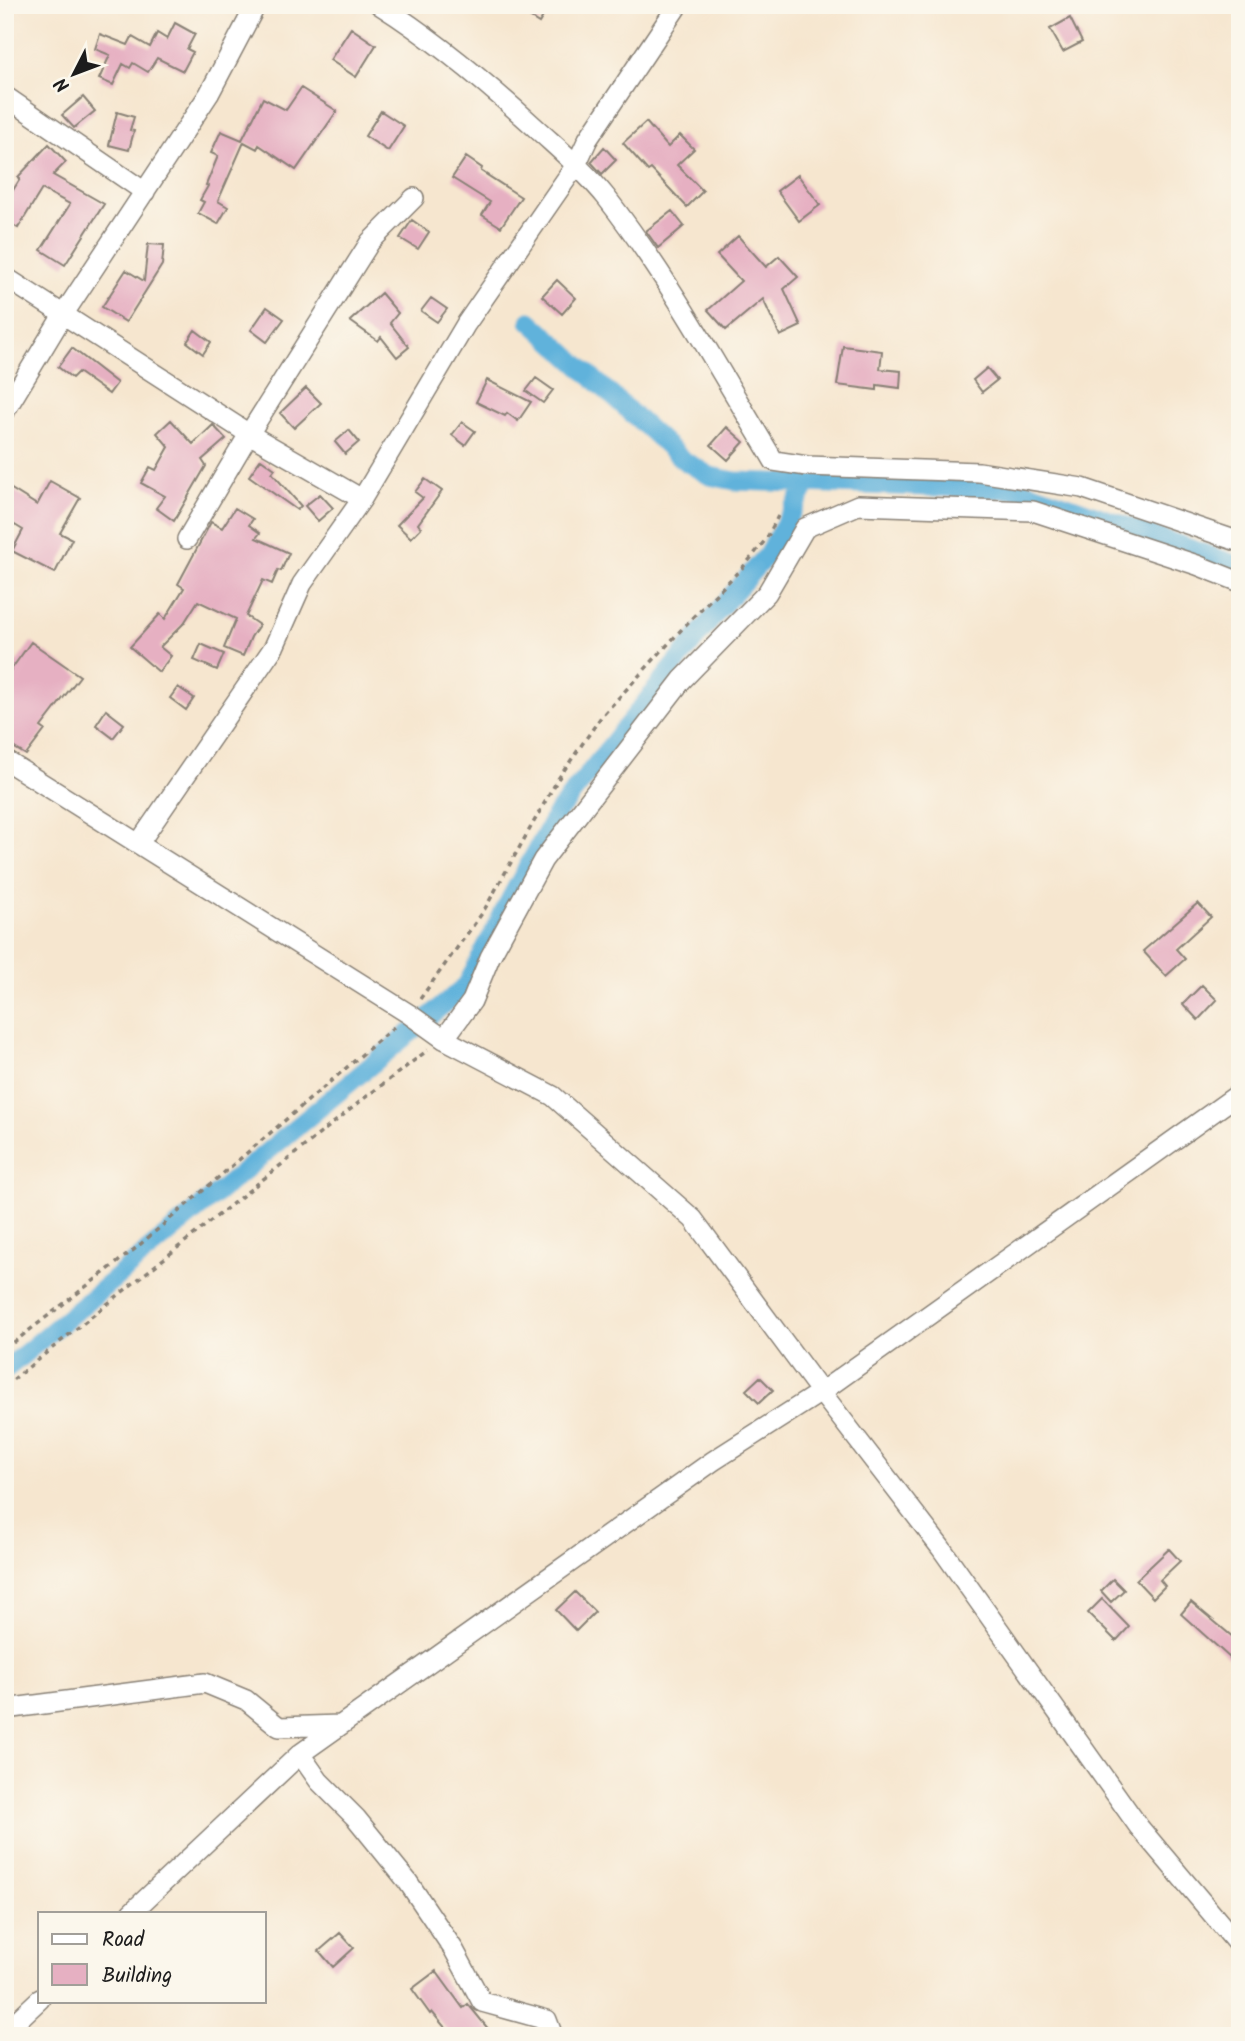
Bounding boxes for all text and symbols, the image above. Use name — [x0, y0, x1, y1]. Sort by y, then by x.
north arrow — [38, 38, 108, 108]
text: N — [48, 70, 78, 99]
legend — [38, 1912, 266, 2002]
text: Road — [102, 1924, 145, 1957]
text: Building — [102, 1960, 172, 1993]

